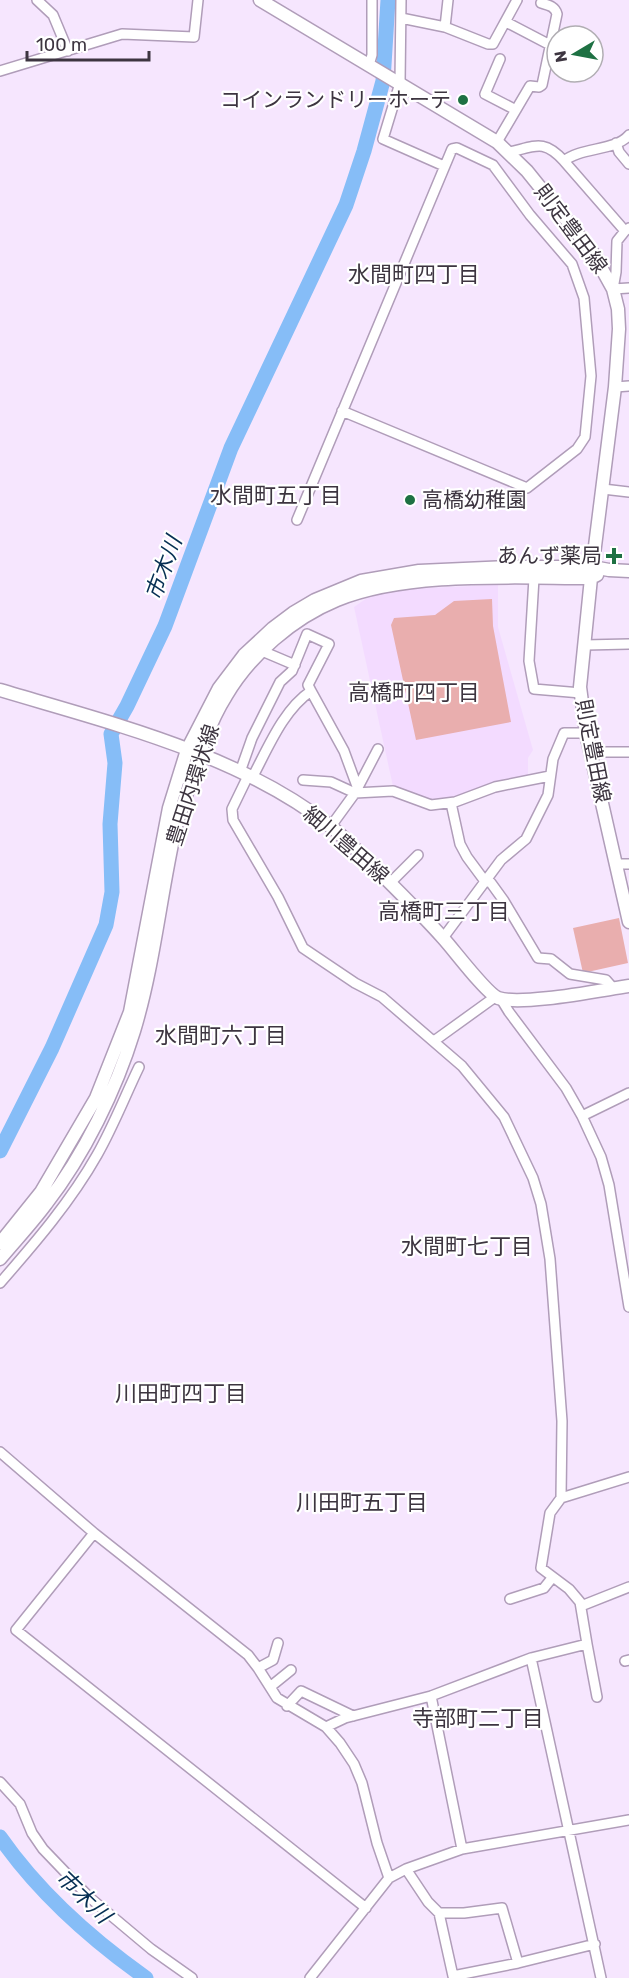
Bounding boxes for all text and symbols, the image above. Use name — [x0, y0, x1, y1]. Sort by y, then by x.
scale bar — [27, 24, 148, 62]
north arrow — [545, 24, 605, 84]
text: 100 m — [36, 34, 87, 56]
text: N — [550, 49, 571, 64]
place label: コインランドリーホーテ — [220, 87, 451, 112]
marker: コインランドリーホーテ — [456, 93, 470, 107]
street label: 則定豊田線 — [530, 179, 613, 278]
district label: 水間町四丁目 — [348, 261, 480, 288]
district label: 水間町五丁目 — [210, 482, 342, 509]
place label: 高橋幼稚園 — [422, 487, 527, 512]
marker: 高橋幼稚園 — [403, 493, 417, 507]
water label: 市木川 — [139, 531, 188, 604]
place label: あんず薬局 — [497, 543, 602, 568]
marker: あんず薬局 — [607, 549, 621, 563]
district label: 高橋町四丁目 — [348, 679, 480, 706]
street label: 則定豊田線 — [571, 697, 616, 805]
street label: 豊田内環状線 — [161, 721, 224, 849]
street label: 細川豊田線 — [299, 801, 394, 888]
district label: 高橋町三丁目 — [378, 898, 510, 925]
district label: 水間町六丁目 — [155, 1022, 287, 1049]
district label: 水間町七丁目 — [401, 1233, 533, 1260]
district label: 川田町四丁目 — [115, 1380, 247, 1407]
district label: 川田町五丁目 — [296, 1489, 428, 1516]
district label: 寺部町二丁目 — [412, 1705, 544, 1732]
water label: 市木川 — [51, 1864, 118, 1930]

